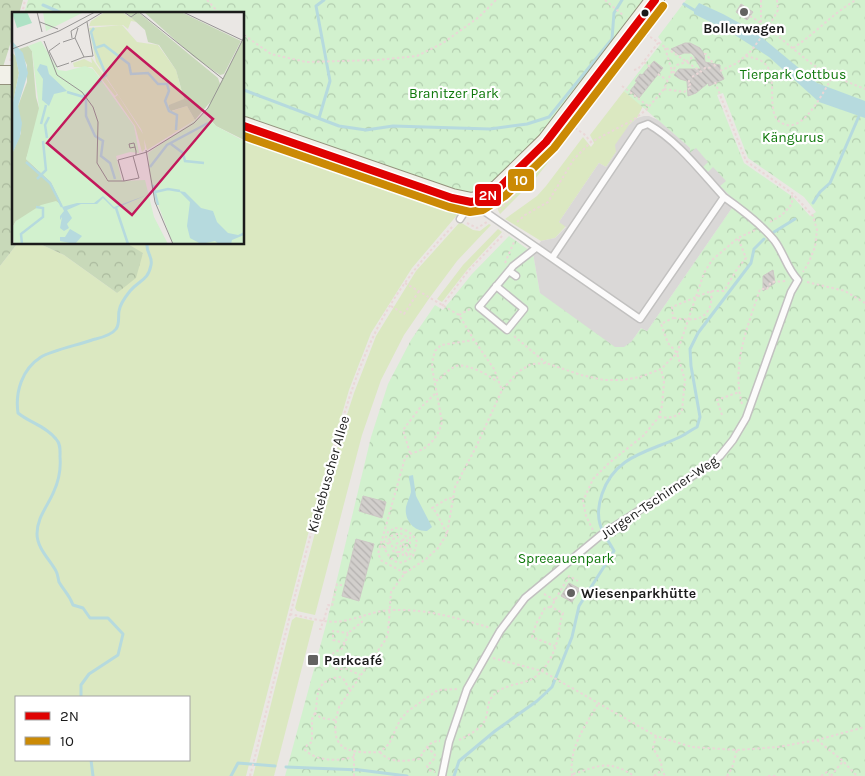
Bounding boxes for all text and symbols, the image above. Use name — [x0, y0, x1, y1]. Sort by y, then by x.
marker: Bollerwagen — [738, 6, 750, 18]
unlabelled marker — [640, 8, 650, 18]
inset map — [12, 12, 245, 245]
place label: Bollerwagen — [703, 20, 785, 37]
park label: Tierpark Cottbus — [740, 66, 846, 83]
park label: Branitzer Park — [409, 85, 499, 102]
park label: Kängurus — [762, 129, 824, 146]
line badge: 10 — [507, 168, 535, 192]
text: 10 — [514, 172, 528, 189]
line badge: 2N — [474, 183, 502, 207]
text: 2N — [479, 187, 497, 204]
street label: Kiekebuscher Allee — [304, 414, 353, 534]
street label: Jürgen-Tschirner-Weg — [597, 452, 721, 543]
park label: Spreeauenpark — [518, 550, 614, 567]
place label: Wiesenparkhütte — [581, 585, 696, 602]
marker: Wiesenparkhütte — [565, 587, 577, 599]
place label: Parkcafé — [324, 652, 382, 669]
marker: Parkcafé — [306, 653, 320, 667]
legend — [15, 696, 190, 761]
text: 2N — [60, 707, 79, 725]
text: 10 — [60, 732, 74, 750]

